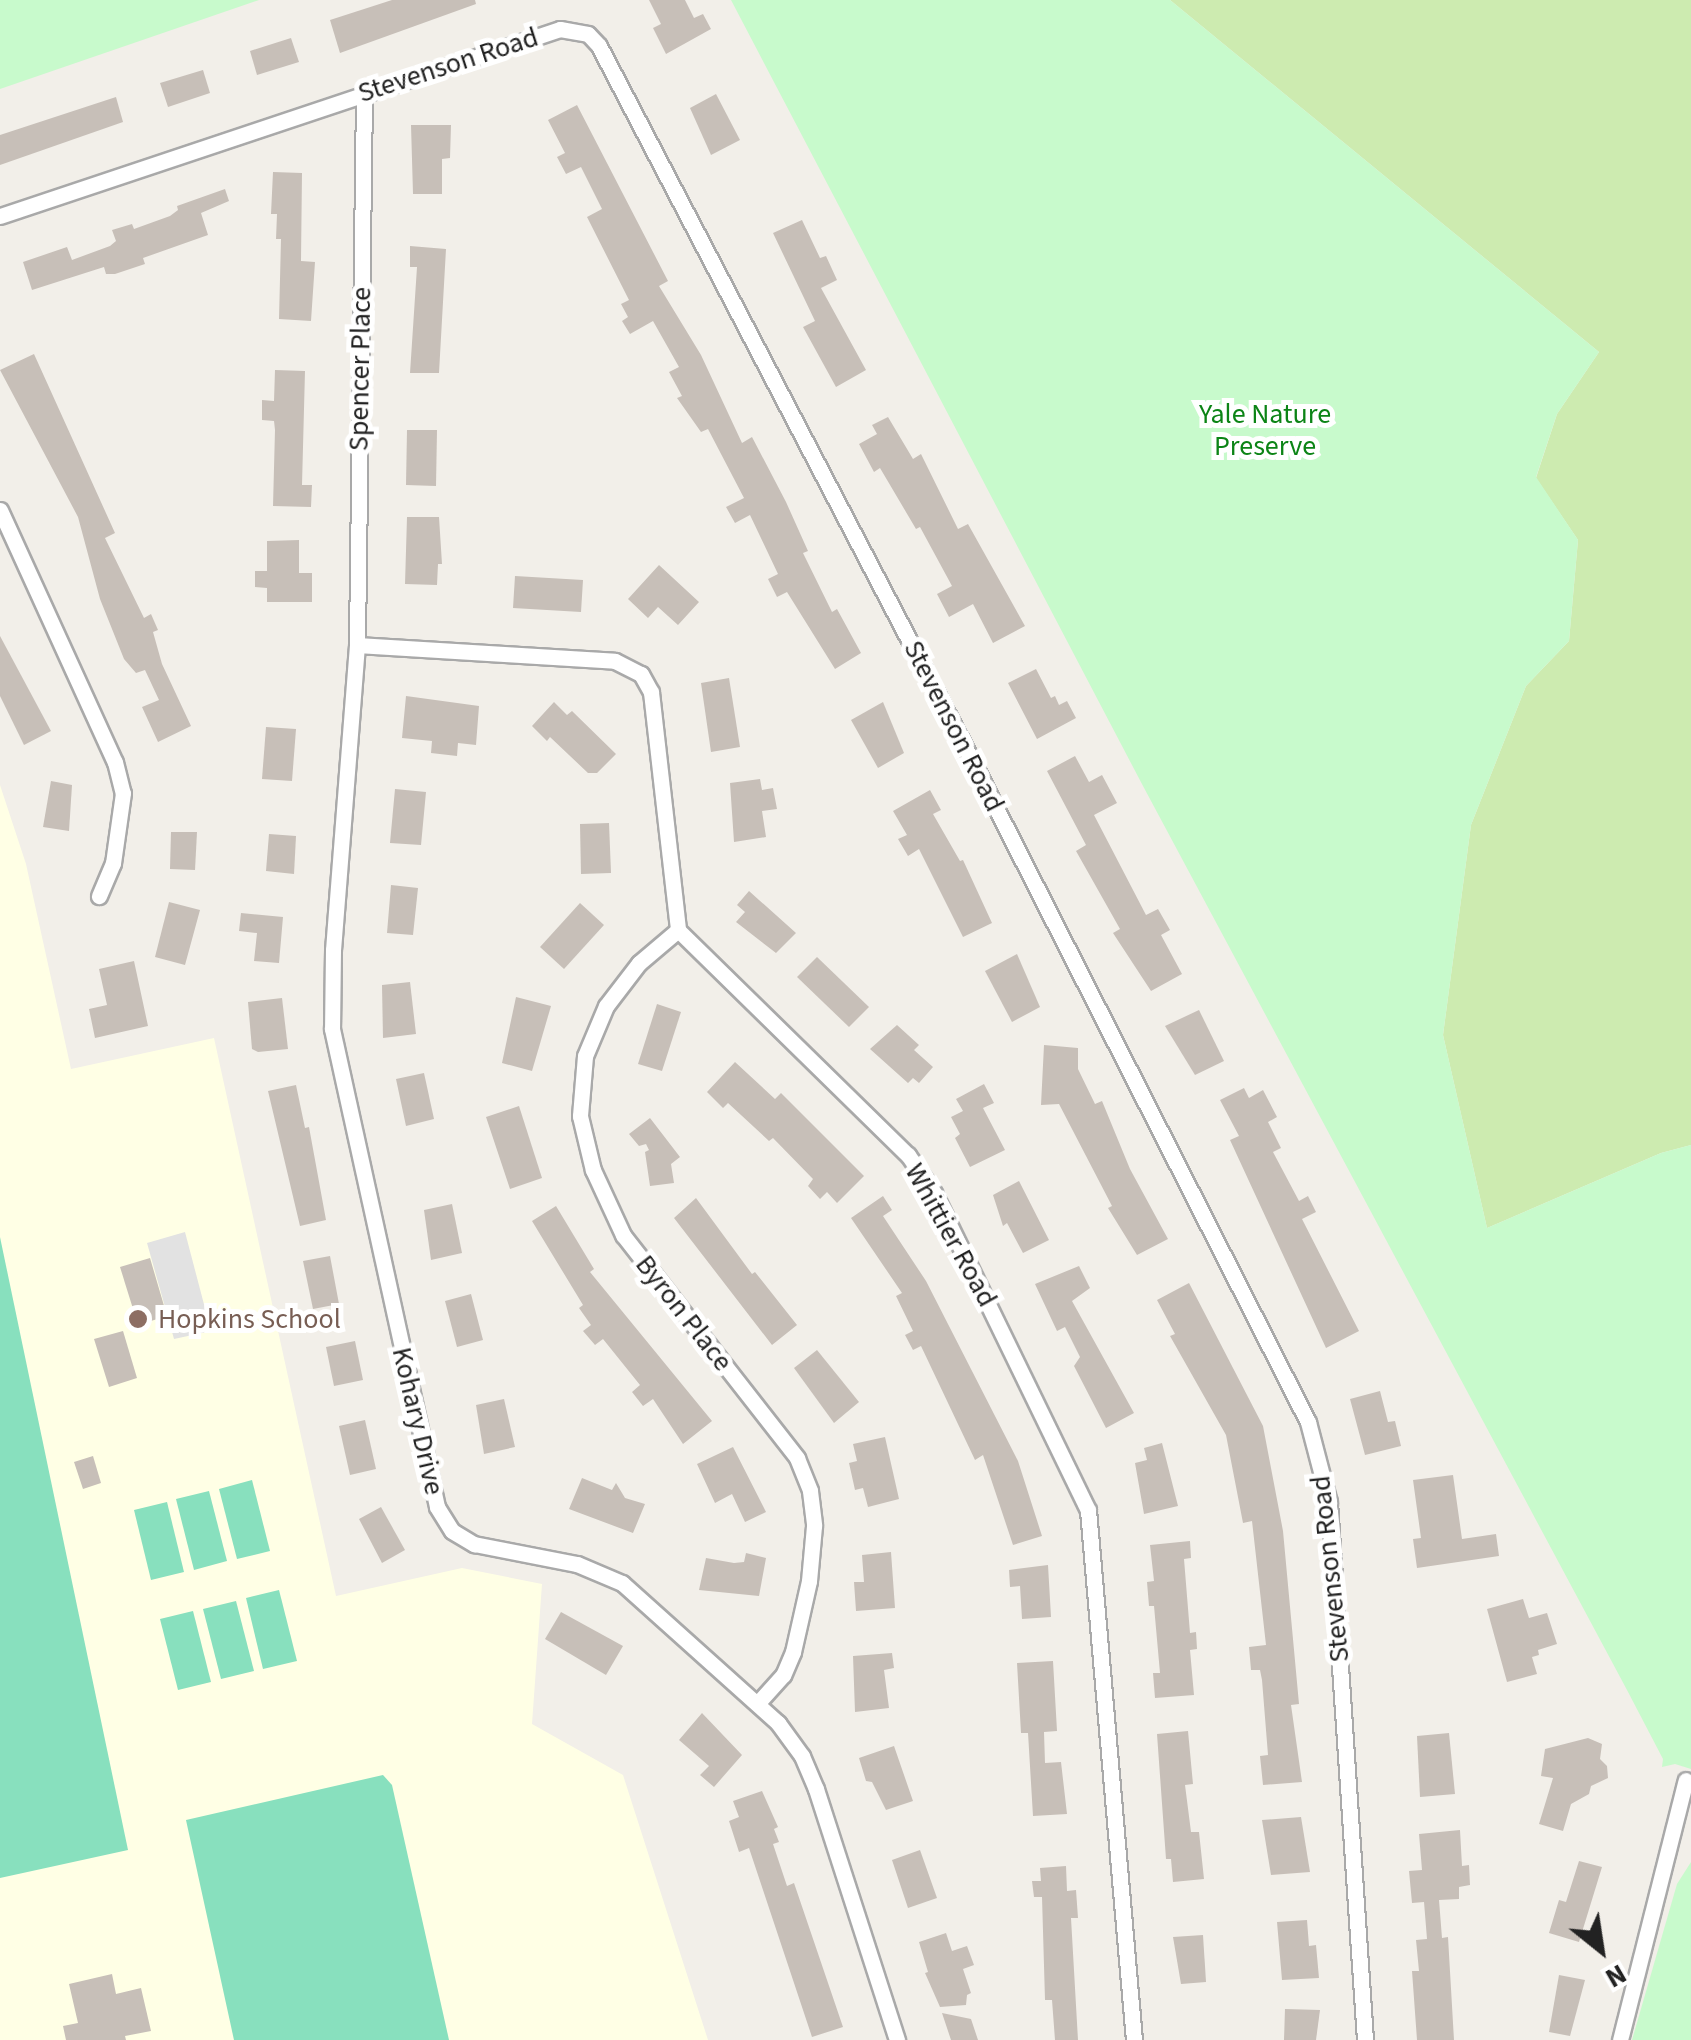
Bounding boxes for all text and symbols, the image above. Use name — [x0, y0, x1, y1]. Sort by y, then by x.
street label: Stevenson Road — [354, 20, 542, 110]
street label: Spencer Place — [342, 287, 378, 451]
park label: Yale Nature Preserve — [1199, 397, 1331, 463]
street label: Stevenson Road — [896, 635, 1012, 817]
street label: Whittier Road — [898, 1157, 1004, 1313]
street label: Byron Place — [628, 1248, 740, 1378]
place label: Hopkins School — [158, 1302, 341, 1336]
marker: Hopkins School — [127, 1308, 149, 1330]
street label: Kohary Drive — [385, 1344, 451, 1498]
street label: Stevenson Road — [1303, 1474, 1357, 1664]
north arrow — [1551, 1900, 1651, 2000]
text: N — [1598, 1954, 1634, 1998]

